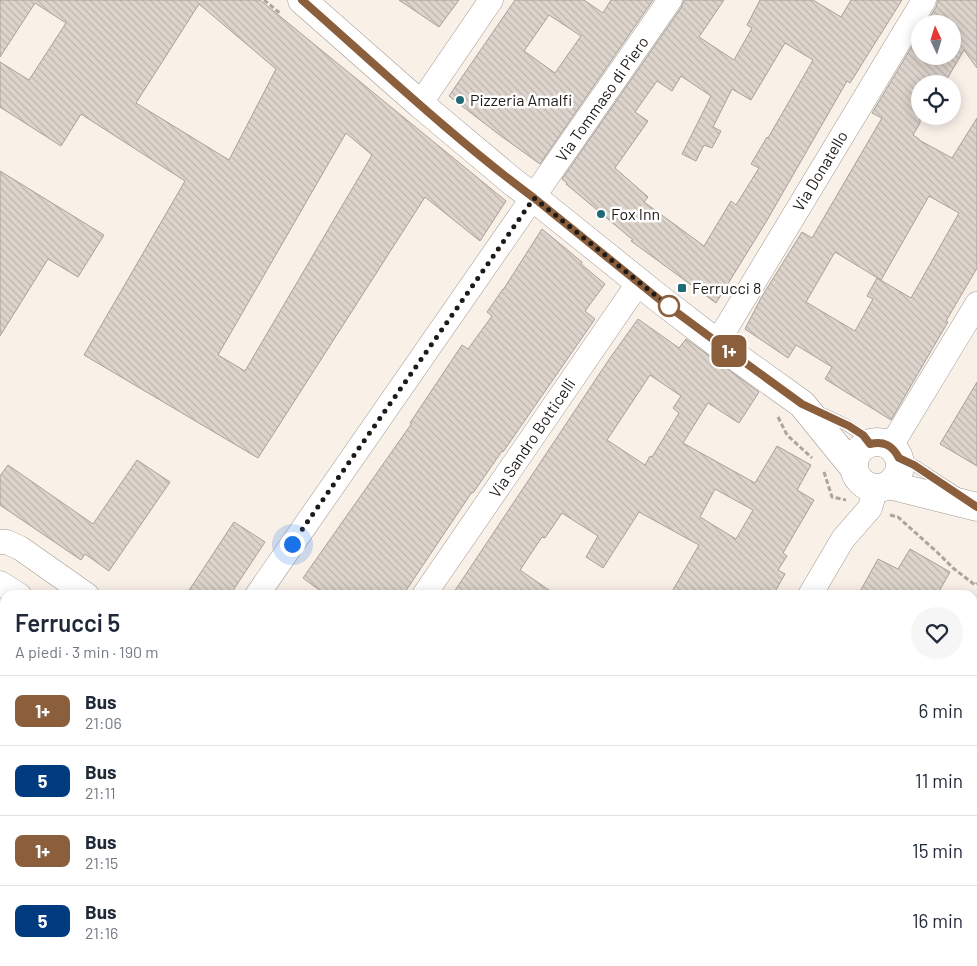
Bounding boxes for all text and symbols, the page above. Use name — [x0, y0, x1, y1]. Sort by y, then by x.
north arrow — [911, 15, 961, 65]
map controls — [911, 15, 961, 125]
street label: Via Tommaso di Piero — [551, 32, 652, 165]
button: locate — [911, 75, 961, 125]
place label: Pizzeria Amalfi — [470, 90, 572, 109]
marker: Pizzeria Amalfi — [454, 94, 466, 106]
street label: Via Donatello — [788, 127, 851, 214]
place label: Fox Inn — [611, 204, 660, 223]
marker: Fox Inn — [595, 208, 607, 220]
place label: Ferrucci 8 — [692, 278, 761, 297]
marker: Ferrucci 8 — [676, 282, 688, 294]
unlabelled marker — [658, 295, 680, 317]
line badge: 1+ — [706, 335, 752, 367]
text: 1+ — [721, 340, 737, 362]
street label: Via Sandro Botticelli — [485, 374, 579, 501]
your location — [280, 532, 305, 557]
button: heart — [911, 607, 963, 659]
text: Ferrucci 5 — [15, 608, 120, 637]
text: A piedi · 3 min · 190 m — [15, 642, 158, 661]
text: Bus — [85, 690, 117, 713]
text: 6 min — [919, 699, 963, 722]
text: 1+ — [35, 700, 50, 722]
text: 21:06 — [85, 713, 122, 732]
text: Bus — [85, 760, 117, 783]
text: 11 min — [915, 769, 963, 792]
text: 5 — [38, 770, 47, 792]
text: 21:11 — [85, 783, 116, 802]
text: Bus — [85, 830, 117, 853]
text: 15 min — [912, 839, 963, 862]
text: 1+ — [35, 840, 50, 862]
text: 21:15 — [85, 853, 118, 872]
text: Bus — [85, 900, 117, 923]
text: 16 min — [912, 909, 963, 932]
text: 5 — [38, 910, 47, 932]
text: 21:16 — [85, 923, 118, 942]

